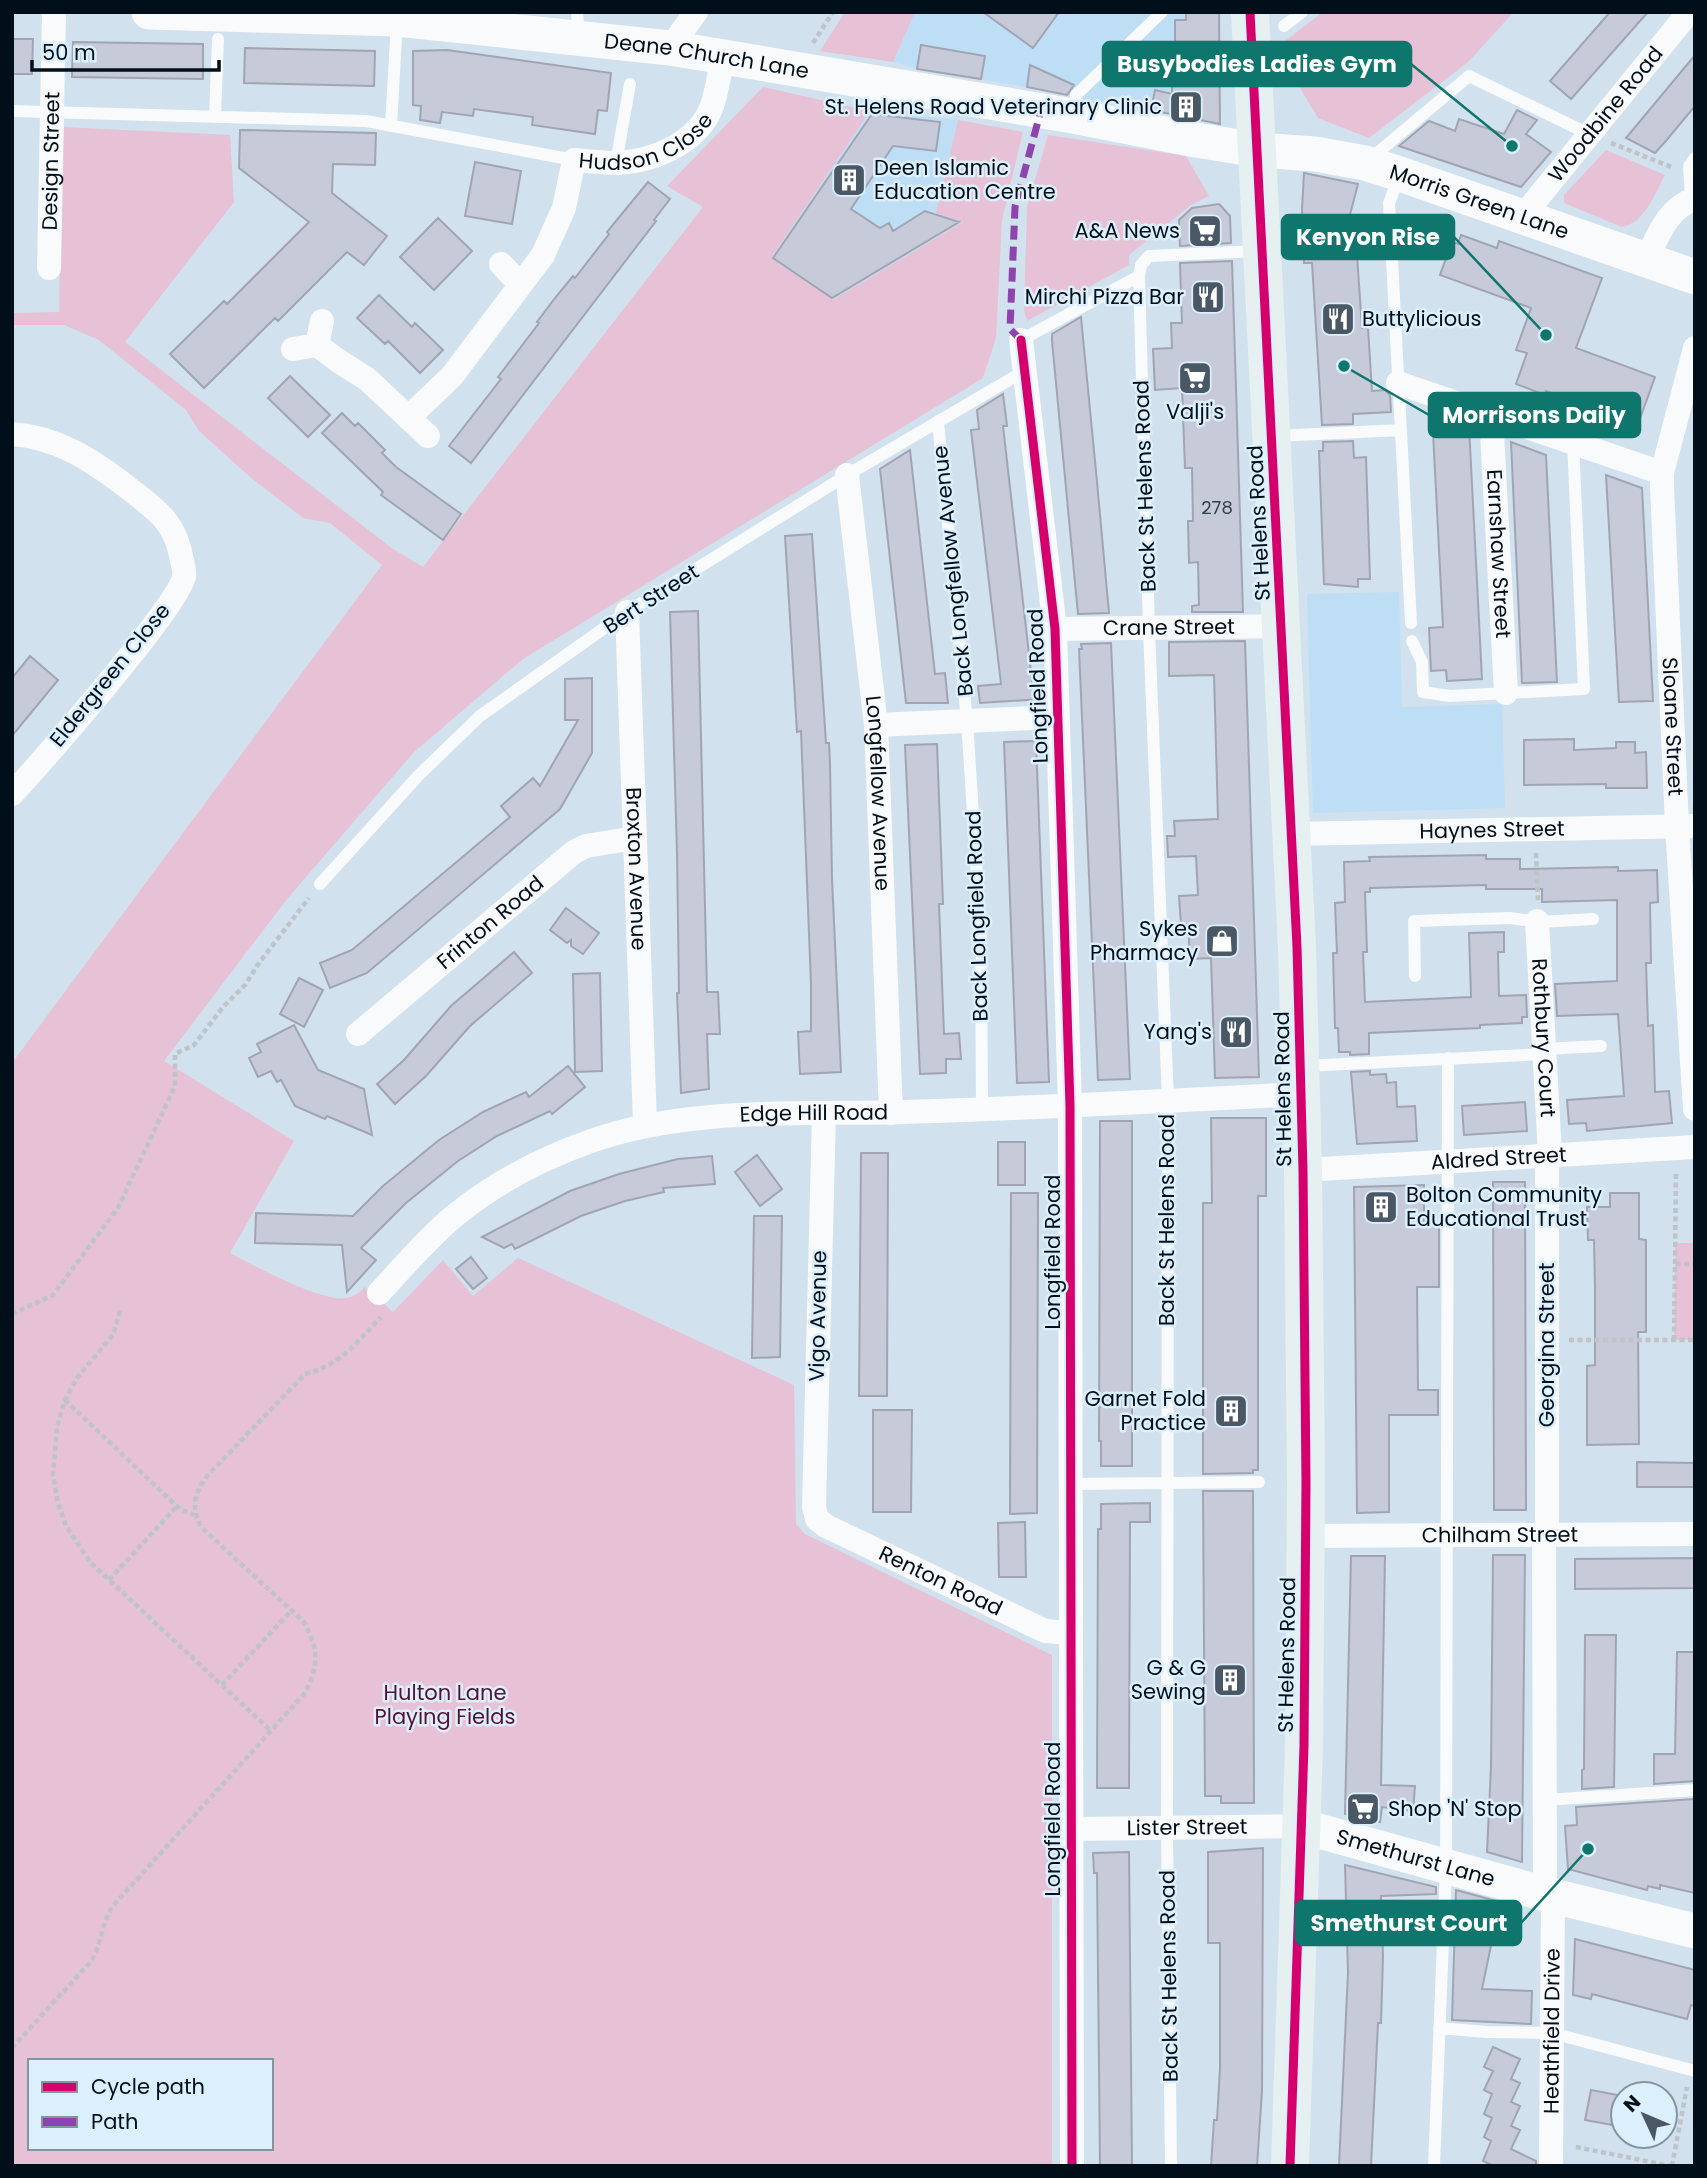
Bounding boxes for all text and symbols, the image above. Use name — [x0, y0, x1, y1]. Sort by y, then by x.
street label: Deane Church Lane — [603, 26, 811, 85]
scale bar — [32, 28, 219, 72]
text: 50 m — [42, 38, 96, 67]
street label: Woodbine Road — [1541, 40, 1669, 188]
callout: Busybodies Ladies Gym — [1103, 42, 1411, 86]
text: Busybodies Ladies Gym — [1117, 48, 1397, 80]
building icon: St. Helens Road Veterinary Clinic — [1167, 88, 1205, 126]
street label: Design Street — [35, 91, 66, 231]
place label: St. Helens Road Veterinary Clinic — [824, 92, 1162, 121]
street label: Hudson Close — [578, 107, 719, 177]
place label: Deen Islamic Education Centre — [874, 153, 1056, 206]
street label: Morris Green Lane — [1386, 157, 1573, 246]
building icon: Deen Islamic Education Centre — [830, 161, 868, 199]
supermarket icon: A&A News — [1186, 212, 1224, 250]
callout: Kenyon Rise — [1282, 215, 1454, 259]
place label: A&A News — [1075, 216, 1180, 245]
text: Kenyon Rise — [1296, 221, 1440, 253]
restaurant icon: Mirchi Pizza Bar — [1189, 278, 1227, 316]
place label: Mirchi Pizza Bar — [1025, 282, 1184, 311]
restaurant icon: Buttylicious — [1319, 300, 1357, 338]
place label: Buttylicious — [1362, 304, 1482, 333]
supermarket icon: Valji's — [1176, 359, 1214, 397]
street label: Back St Helens Road — [1126, 379, 1163, 593]
callout: Morrisons Daily — [1429, 393, 1640, 437]
place label: Valji's — [1166, 397, 1224, 426]
text: Morrisons Daily — [1442, 399, 1626, 431]
street label: Back Longfellow Avenue — [925, 444, 980, 698]
street label: St Helens Road — [1240, 444, 1277, 602]
street label: Earnshaw Street — [1480, 468, 1518, 639]
house number: 278 — [1201, 495, 1233, 520]
street label: Bert Street — [597, 557, 704, 640]
street label: Eldergreen Close — [43, 597, 177, 753]
street label: Longfield Road — [1020, 608, 1055, 764]
street label: Crane Street — [1103, 612, 1235, 642]
street label: Sloane Street — [1656, 656, 1691, 796]
street label: Longfellow Avenue — [859, 694, 897, 892]
street label: Broxton Avenue — [619, 787, 654, 951]
street label: Back Longfield Road — [958, 810, 995, 1022]
street label: Haynes Street — [1419, 814, 1565, 845]
street label: Frinton Road — [430, 869, 550, 976]
place label: Sykes Pharmacy — [1090, 914, 1198, 967]
shop icon: Sykes Pharmacy — [1203, 922, 1241, 960]
street label: Rothbury Court — [1525, 958, 1563, 1118]
street label: St Helens Road — [1267, 1011, 1298, 1167]
restaurant icon: Yang's — [1217, 1013, 1255, 1051]
place label: Yang's — [1144, 1017, 1212, 1046]
street label: Edge Hill Road — [739, 1097, 888, 1129]
street label: Back St Helens Road — [1152, 1114, 1181, 1326]
street label: Aldred Street — [1430, 1140, 1567, 1176]
street label: Longfield Road — [1038, 1175, 1067, 1329]
place label: Bolton Community Educational Trust — [1406, 1180, 1602, 1233]
building icon: Bolton Community Educational Trust — [1362, 1188, 1400, 1226]
street label: Vigo Avenue — [802, 1250, 833, 1382]
street label: Georgina Street — [1532, 1263, 1561, 1427]
place label: Garnet Fold Practice — [1085, 1384, 1206, 1437]
building icon: Garnet Fold Practice — [1212, 1392, 1250, 1430]
street label: Chilham Street — [1422, 1520, 1578, 1549]
street label: Renton Road — [874, 1538, 1008, 1623]
street label: St Helens Road — [1271, 1577, 1302, 1733]
place label: G & G Sewing — [1131, 1653, 1206, 1706]
building icon: G & G Sewing — [1211, 1661, 1249, 1699]
park label: Hulton Lane Playing Fields — [375, 1678, 515, 1731]
street label: Longfield Road — [1038, 1742, 1067, 1896]
supermarket icon: Shop 'N' Stop — [1344, 1790, 1382, 1828]
place label: Shop 'N' Stop — [1388, 1794, 1522, 1823]
street label: Lister Street — [1126, 1812, 1248, 1842]
street label: Smethurst Lane — [1333, 1822, 1498, 1893]
street label: Back St Helens Road — [1152, 1870, 1185, 2082]
callout: Smethurst Court — [1296, 1901, 1521, 1945]
text: Smethurst Court — [1311, 1907, 1507, 1939]
street label: Heathfield Drive — [1536, 1948, 1567, 2114]
legend — [28, 2059, 273, 2150]
text: Cycle path — [91, 2072, 205, 2101]
north arrow — [1609, 2080, 1679, 2150]
text: N — [1617, 2089, 1647, 2118]
text: Path — [91, 2107, 138, 2136]

